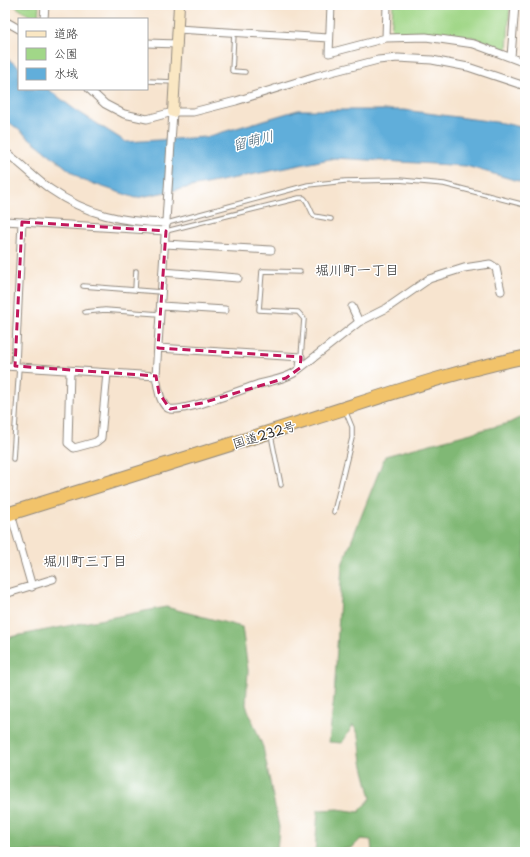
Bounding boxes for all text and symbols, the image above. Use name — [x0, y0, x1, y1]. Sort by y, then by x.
legend — [18, 18, 148, 90]
text: 道路 — [54, 24, 78, 42]
text: 公園 — [54, 44, 78, 62]
text: 水域 — [54, 64, 78, 82]
water label: 留萌川 — [230, 125, 276, 155]
district label: 堀川町一丁目 — [315, 259, 399, 280]
street label: 国道232号 — [230, 415, 298, 453]
district label: 堀川町三丁目 — [43, 550, 127, 571]

